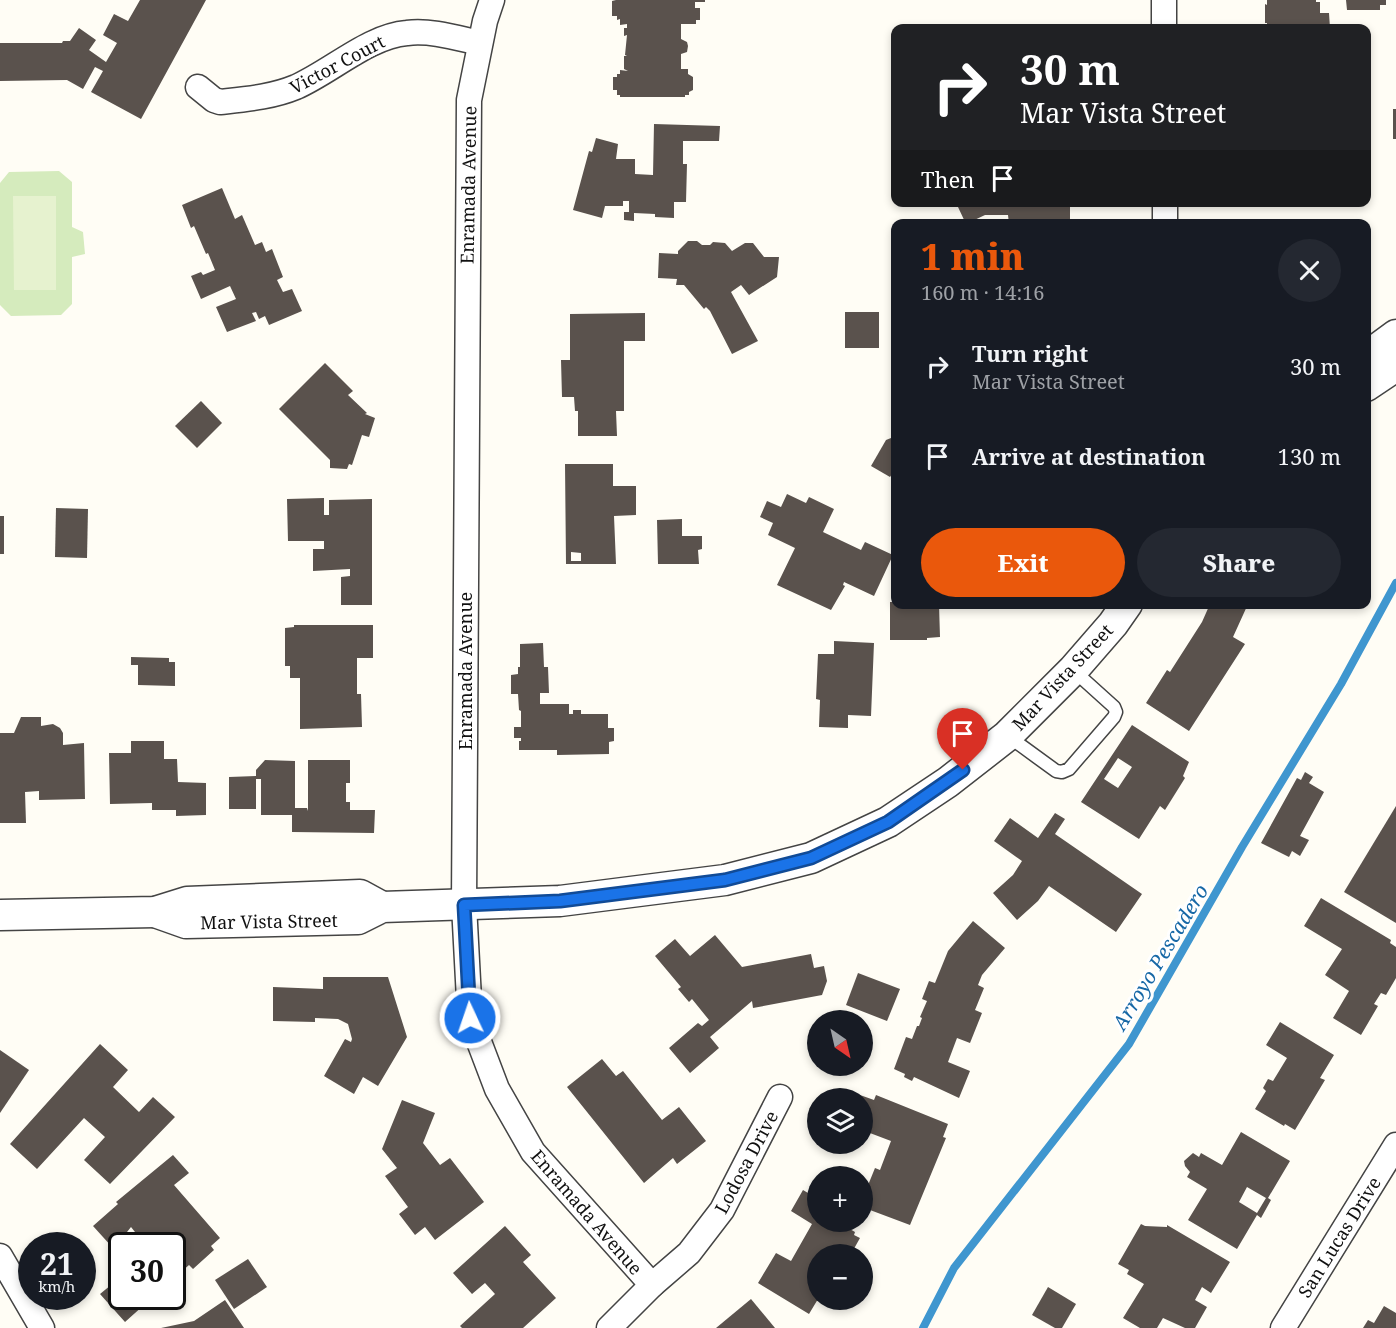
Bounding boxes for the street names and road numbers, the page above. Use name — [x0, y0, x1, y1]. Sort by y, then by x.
street label: Victor Court — [285, 29, 389, 99]
street label: Enramada Avenue — [455, 106, 481, 264]
street label: Enramada Avenue — [453, 592, 477, 750]
street label: Mar Vista Street — [1006, 619, 1118, 735]
street label: Mar Vista Street — [200, 908, 338, 934]
street label: Lodosa Drive — [709, 1106, 783, 1218]
street label: Enramada Avenue — [526, 1144, 648, 1280]
street label: San Lucas Drive — [1292, 1172, 1386, 1302]

